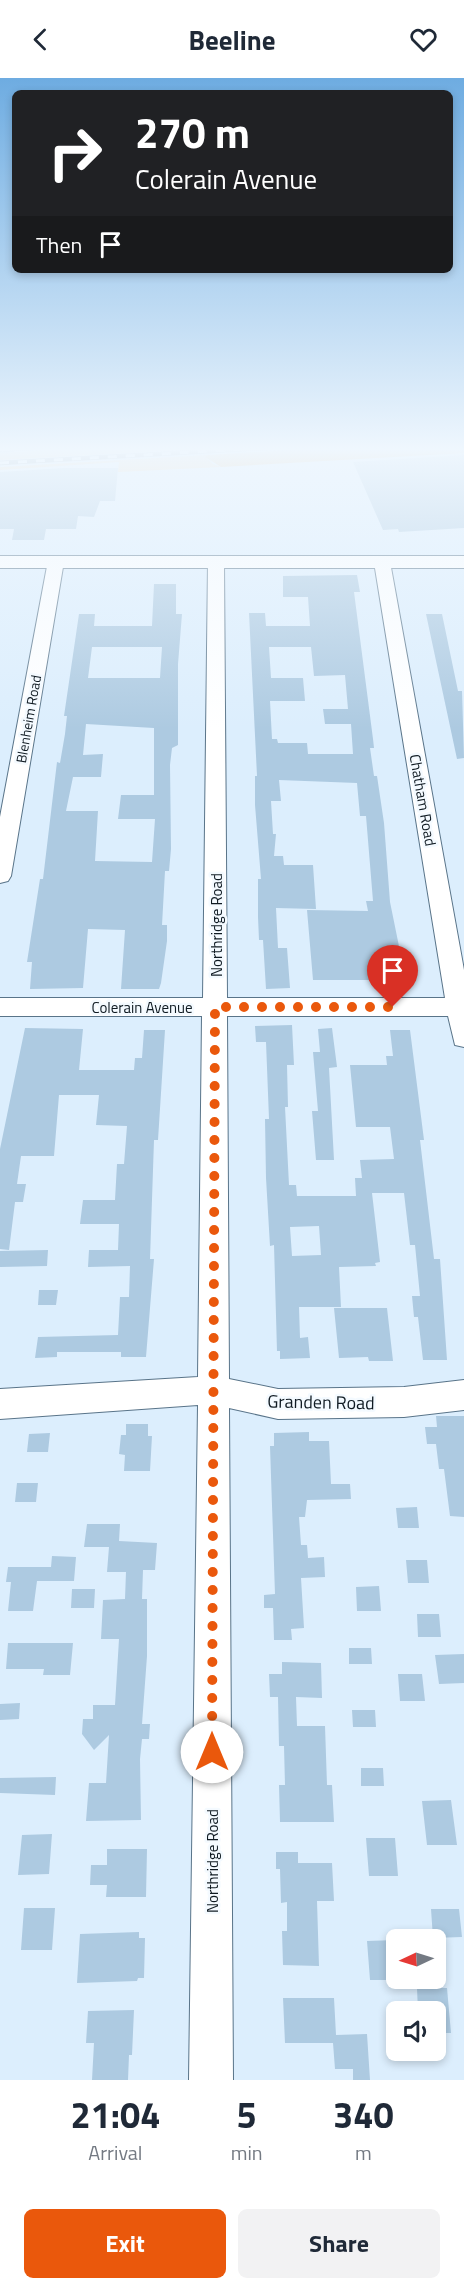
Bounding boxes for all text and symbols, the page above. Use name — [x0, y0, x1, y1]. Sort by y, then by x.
text: Beeline — [189, 19, 275, 60]
icon: back — [24, 23, 57, 56]
icon: heart — [407, 23, 440, 56]
text: 270 m — [135, 100, 250, 164]
icon: right — [36, 114, 114, 192]
text: Colerain Avenue — [135, 158, 317, 199]
text: Then — [36, 228, 82, 262]
icon: arrive — [94, 228, 127, 261]
street label: Blenheim Road — [10, 673, 46, 765]
street label: Chatham Road — [404, 752, 442, 848]
street label: Northridge Road — [205, 873, 228, 977]
pin — [367, 945, 418, 1007]
icon: arrive — [376, 954, 409, 987]
street label: Colerain Avenue — [91, 996, 193, 1019]
street label: Granden Road — [267, 1388, 375, 1416]
position arrow — [180, 1720, 244, 1784]
street label: Northridge Road — [201, 1809, 224, 1913]
north arrow — [386, 1929, 446, 1989]
map controls — [386, 1929, 446, 2061]
button: sound — [386, 2001, 446, 2061]
text: 21:04 — [70, 2087, 160, 2142]
text: 5 — [237, 2087, 257, 2142]
text: 340 — [333, 2087, 394, 2142]
text: Arrival — [88, 2137, 143, 2168]
text: min — [231, 2137, 263, 2168]
text: m — [355, 2137, 372, 2168]
button: Exit — [24, 2209, 226, 2278]
button: Share — [238, 2209, 440, 2278]

